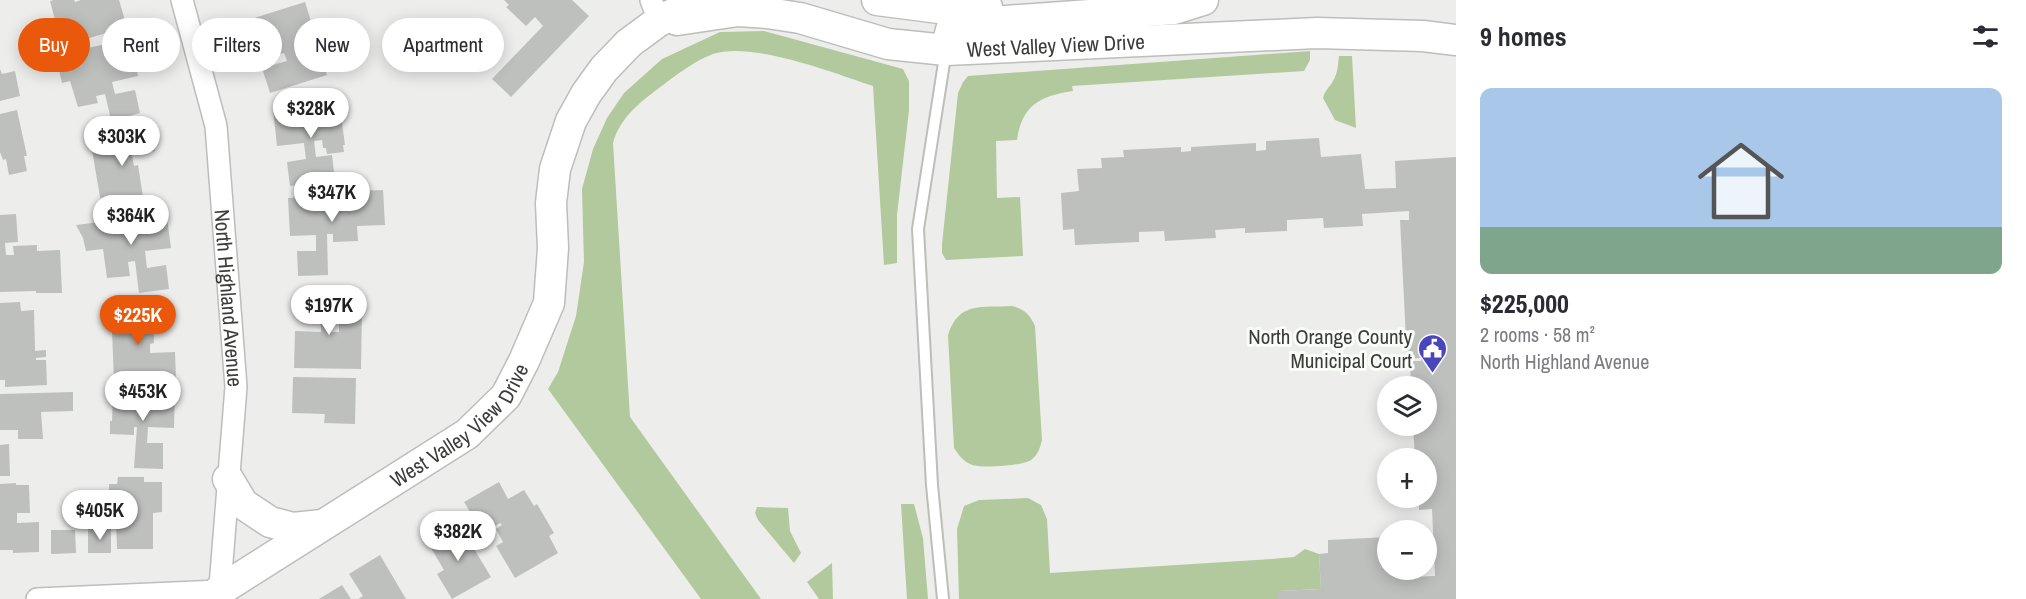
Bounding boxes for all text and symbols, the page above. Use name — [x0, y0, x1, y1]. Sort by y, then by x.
chip: Buy — [18, 18, 90, 72]
chip: Rent — [102, 18, 180, 72]
chip: Filters — [192, 18, 282, 72]
chip: New — [294, 18, 370, 72]
chip: Apartment — [382, 18, 504, 72]
text: 9 homes — [1480, 19, 1567, 54]
icon: filters — [1969, 20, 2002, 53]
street label: West Valley View Drive — [966, 26, 1145, 64]
pin: $328K — [269, 88, 353, 139]
text: $328K — [287, 94, 335, 121]
pin: $303K — [80, 116, 164, 167]
text: $303K — [98, 122, 146, 149]
icon: home — [1687, 127, 1795, 235]
pin: $347K — [290, 172, 374, 223]
text: $347K — [308, 178, 356, 205]
pin: $364K — [89, 195, 173, 246]
text: $364K — [107, 201, 155, 228]
street label: North Highland Avenue — [208, 208, 250, 388]
pin: $197K — [287, 285, 371, 336]
text: $225,000 — [1480, 286, 1569, 321]
text: $197K — [305, 291, 353, 318]
pin: $225K — [96, 295, 180, 346]
text: $225K — [114, 301, 162, 328]
text: 2 rooms · 58 m² — [1480, 321, 1595, 348]
place label: North Orange County Municipal Court — [1248, 322, 1412, 375]
public building icon: North Orange County Municipal Court — [1417, 332, 1449, 374]
text: North Highland Avenue — [1480, 348, 1649, 375]
street label: West Valley View Drive — [384, 358, 535, 494]
pin: $453K — [101, 371, 185, 422]
map controls — [1377, 376, 1437, 580]
button: layers — [1377, 376, 1437, 436]
text: $453K — [119, 377, 167, 404]
button: + — [1377, 448, 1437, 508]
pin: $405K — [58, 490, 142, 541]
text: $405K — [76, 496, 124, 523]
pin: $382K — [416, 511, 500, 562]
text: $382K — [434, 517, 482, 544]
button: − — [1377, 520, 1437, 580]

